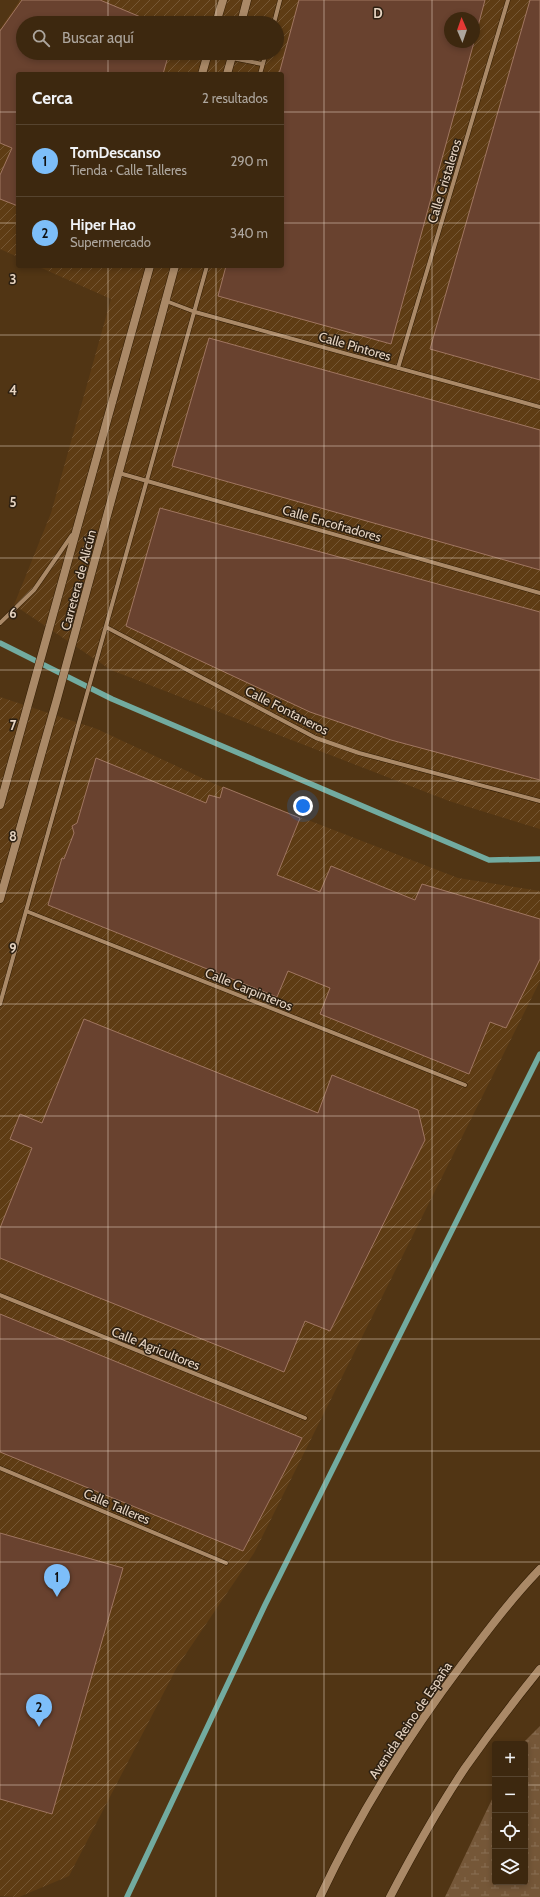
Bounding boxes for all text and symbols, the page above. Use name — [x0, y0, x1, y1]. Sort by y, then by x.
text: D — [373, 5, 383, 21]
north arrow — [444, 12, 480, 48]
search box — [16, 16, 284, 60]
icon: search — [30, 27, 52, 49]
text: Buscar aquí — [62, 29, 134, 47]
text: Cerca — [32, 88, 73, 108]
text: 2 resultados — [202, 90, 268, 106]
street label: Calle Cristaleros — [424, 137, 465, 225]
text: TomDescanso — [70, 144, 161, 162]
text: 1 — [43, 153, 47, 169]
text: 290 m — [230, 153, 268, 169]
text: Tienda · Calle Talleres — [70, 162, 187, 178]
text: Hiper Hao — [70, 216, 136, 234]
text: 2 — [42, 225, 48, 241]
text: 340 m — [230, 225, 268, 241]
text: Supermercado — [70, 234, 151, 250]
text: 3 — [9, 271, 17, 287]
street label: Calle Pintores — [317, 328, 394, 364]
text: 4 — [9, 382, 17, 398]
text: 5 — [10, 494, 17, 510]
street label: Calle Encofradores — [281, 501, 384, 545]
street label: Carretera de Alicún — [57, 528, 99, 632]
text: 6 — [9, 605, 17, 621]
street label: Calle Fontaneros — [243, 682, 332, 738]
text: 7 — [10, 717, 17, 733]
your location — [293, 796, 313, 816]
text: 8 — [9, 828, 17, 844]
text: 9 — [9, 940, 17, 956]
street label: Calle Carpinteros — [203, 964, 296, 1014]
street label: Calle Agricultores — [109, 1323, 203, 1373]
street label: Calle Talleres — [81, 1485, 153, 1527]
pin: 1 — [44, 1564, 70, 1597]
street label: Avenida Reino de España — [365, 1658, 456, 1781]
pin: 2 — [26, 1694, 52, 1727]
map controls — [492, 1741, 528, 1885]
button: + — [492, 1741, 528, 1777]
button: − — [492, 1777, 528, 1813]
button: locate — [492, 1813, 528, 1849]
button: layers — [492, 1849, 528, 1885]

